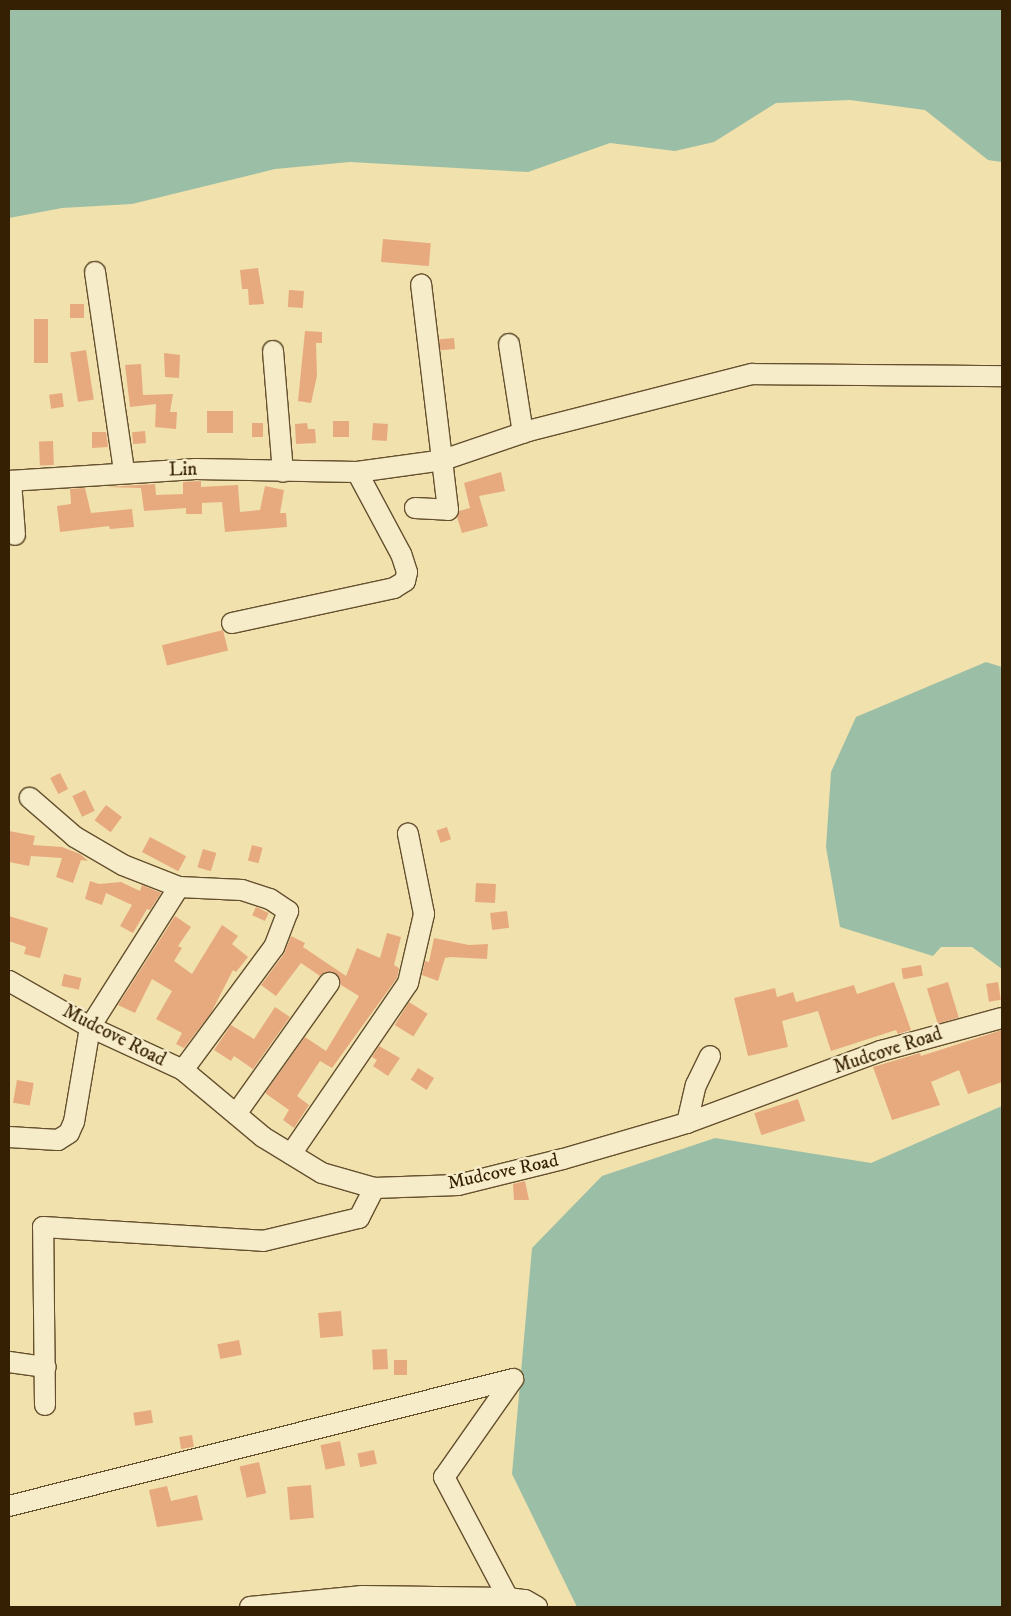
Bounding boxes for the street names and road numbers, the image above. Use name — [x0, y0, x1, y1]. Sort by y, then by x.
street label: Lin — [168, 458, 198, 482]
street label: Mudcove Road — [59, 1000, 169, 1072]
street label: Mudcove Road — [831, 1023, 945, 1079]
street label: Mudcove Road — [445, 1149, 561, 1195]

